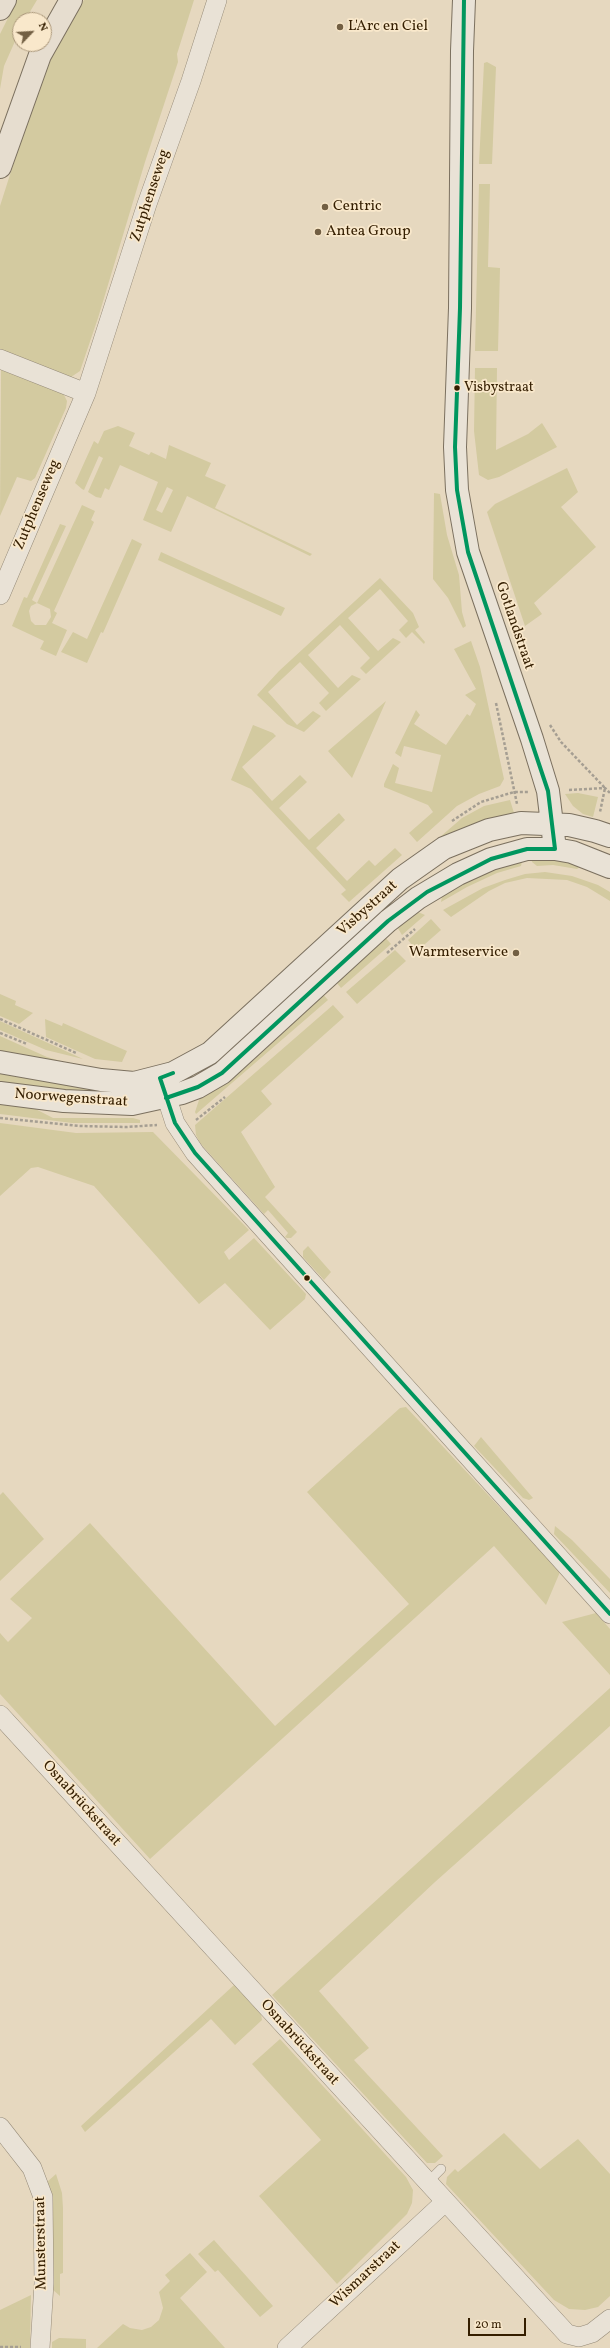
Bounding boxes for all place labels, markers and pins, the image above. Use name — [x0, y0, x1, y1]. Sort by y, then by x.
place label: L'Arc en Ciel — [348, 18, 428, 36]
marker: L'Arc en Ciel — [335, 22, 345, 32]
place label: Centric — [333, 198, 382, 216]
marker: Centric — [320, 202, 330, 212]
place label: Antea Group — [326, 223, 410, 241]
marker: Antea Group — [313, 227, 323, 237]
place label: Visbystraat — [464, 380, 534, 396]
marker: Visbystraat — [452, 383, 462, 393]
place label: Warmteservice — [409, 944, 508, 962]
marker: Warmteservice — [511, 948, 521, 958]
unlabelled marker — [302, 1273, 312, 1283]

